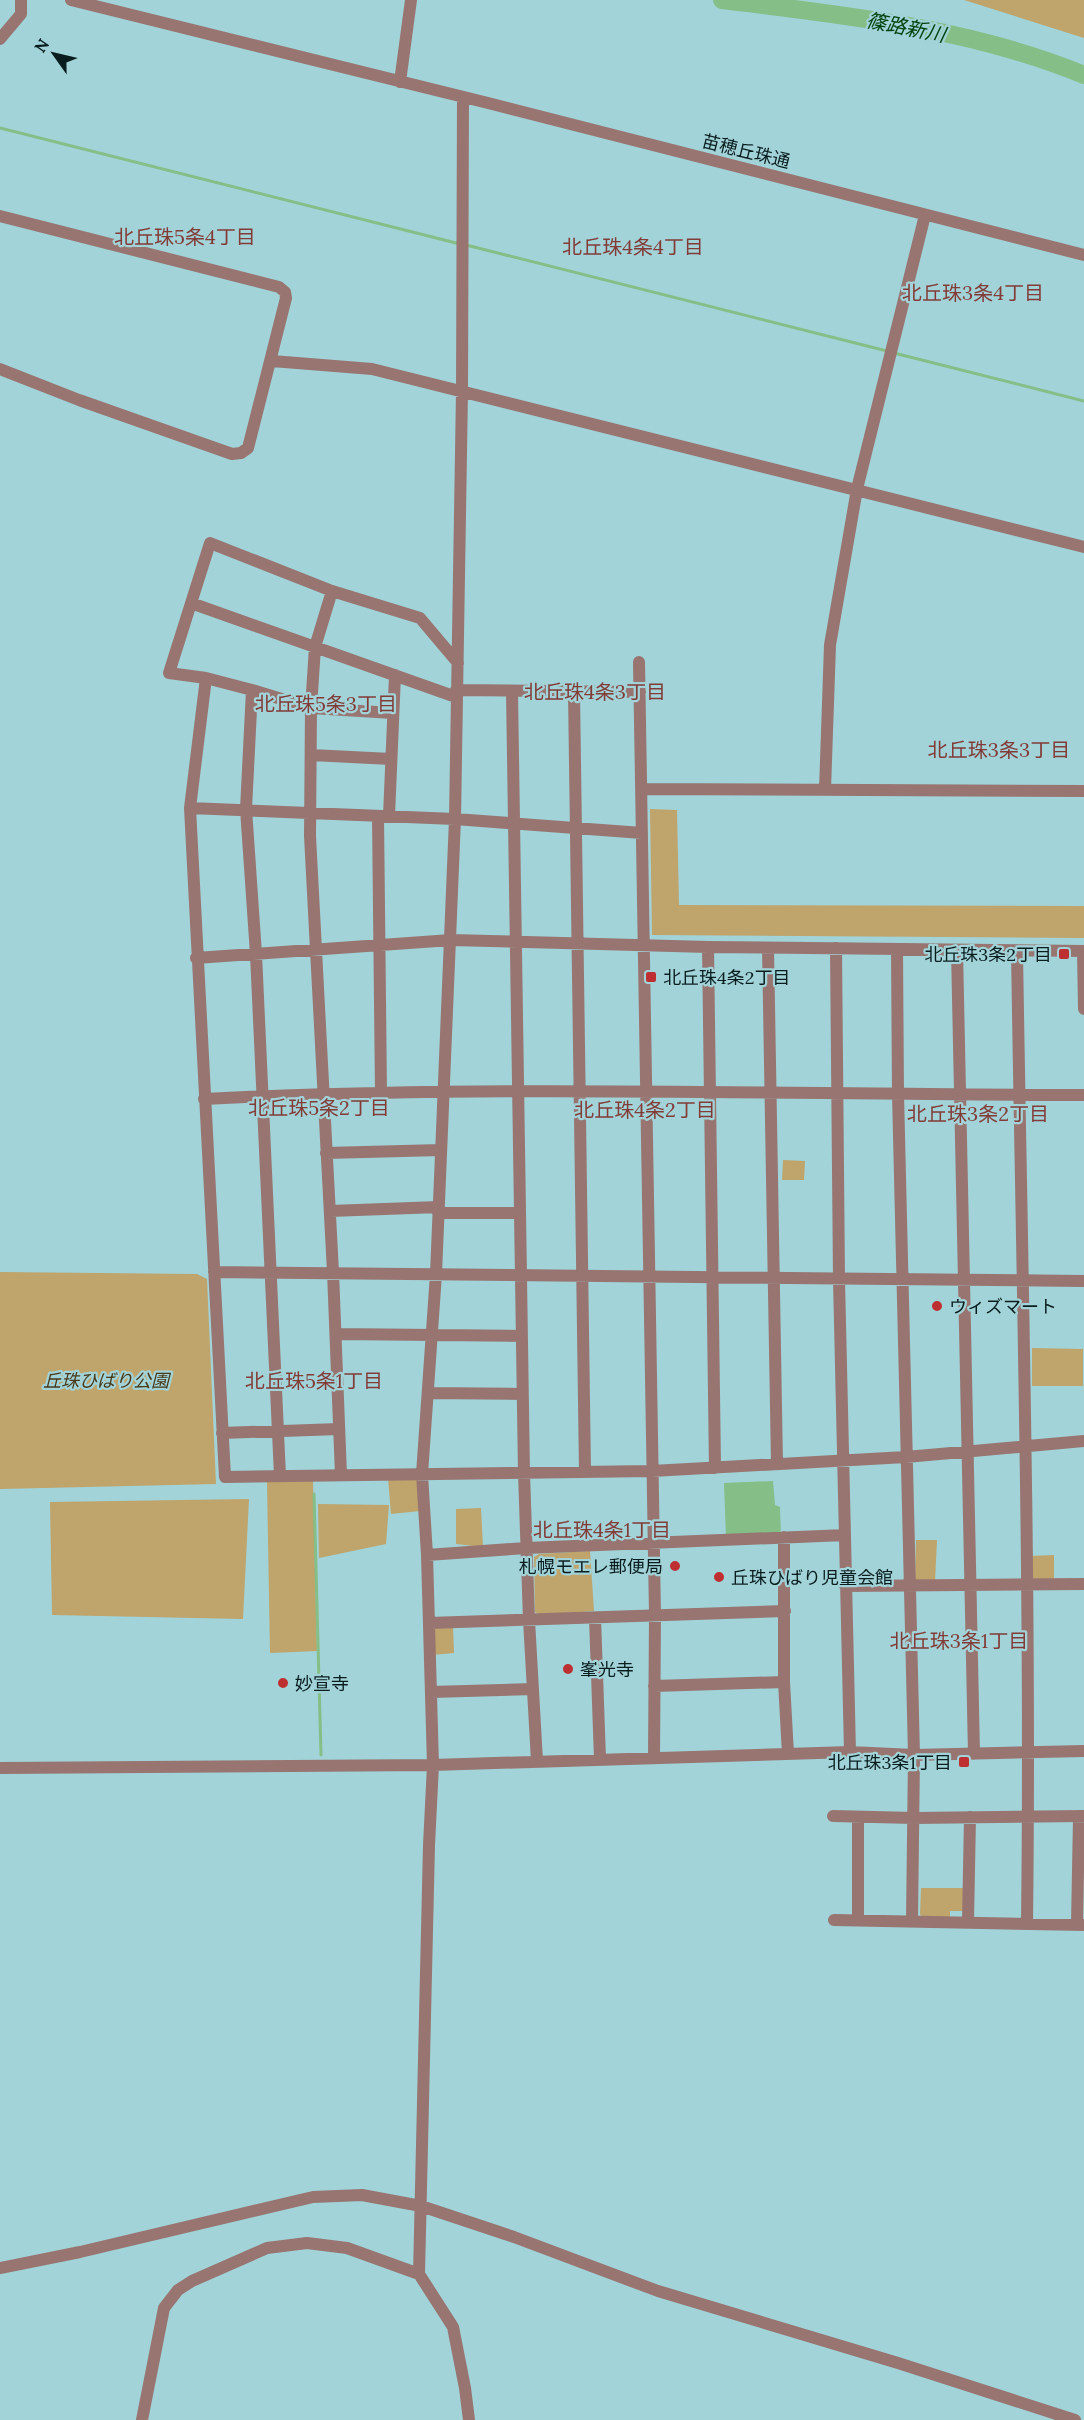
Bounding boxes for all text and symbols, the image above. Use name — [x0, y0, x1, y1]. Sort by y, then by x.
water label: 篠路新川 — [864, 7, 950, 47]
north arrow — [24, 24, 84, 84]
text: N — [30, 35, 53, 56]
street label: 苗穂丘珠通 — [700, 129, 792, 173]
district label: 北丘珠5条4丁目 — [114, 224, 256, 249]
district label: 北丘珠4条4丁目 — [562, 234, 704, 259]
district label: 北丘珠3条4丁目 — [902, 280, 1044, 305]
district label: 北丘珠4条3丁目 — [524, 679, 666, 704]
district label: 北丘珠5条3丁目 — [255, 691, 397, 716]
district label: 北丘珠3条3丁目 — [928, 737, 1070, 762]
place label: 北丘珠3条2丁目 — [924, 943, 1052, 966]
marker: 北丘珠3条2丁目 — [1057, 947, 1071, 961]
place label: 北丘珠4条2丁目 — [663, 966, 790, 989]
marker: 北丘珠4条2丁目 — [644, 970, 658, 984]
district label: 北丘珠5条2丁目 — [248, 1095, 390, 1120]
district label: 北丘珠4条2丁目 — [574, 1097, 716, 1122]
district label: 北丘珠3条2丁目 — [907, 1101, 1049, 1126]
place label: ウィズマート — [949, 1295, 1057, 1318]
marker: ウィズマート — [930, 1299, 944, 1313]
district label: 北丘珠5条1丁目 — [245, 1368, 383, 1393]
park label: 丘珠ひばり公園 — [43, 1369, 172, 1392]
district label: 北丘珠4条1丁目 — [533, 1517, 671, 1542]
place label: 札幌モエレ郵便局 — [519, 1555, 663, 1578]
marker: 札幌モエレ郵便局 — [668, 1559, 682, 1573]
place label: 丘珠ひばり児童会館 — [731, 1566, 893, 1589]
marker: 丘珠ひばり児童会館 — [712, 1570, 726, 1584]
district label: 北丘珠3条1丁目 — [890, 1628, 1028, 1653]
place label: 峯光寺 — [580, 1658, 634, 1681]
marker: 峯光寺 — [561, 1662, 575, 1676]
place label: 妙宣寺 — [295, 1672, 349, 1695]
marker: 妙宣寺 — [276, 1676, 290, 1690]
place label: 北丘珠3条1丁目 — [827, 1751, 952, 1774]
marker: 北丘珠3条1丁目 — [957, 1755, 971, 1769]

